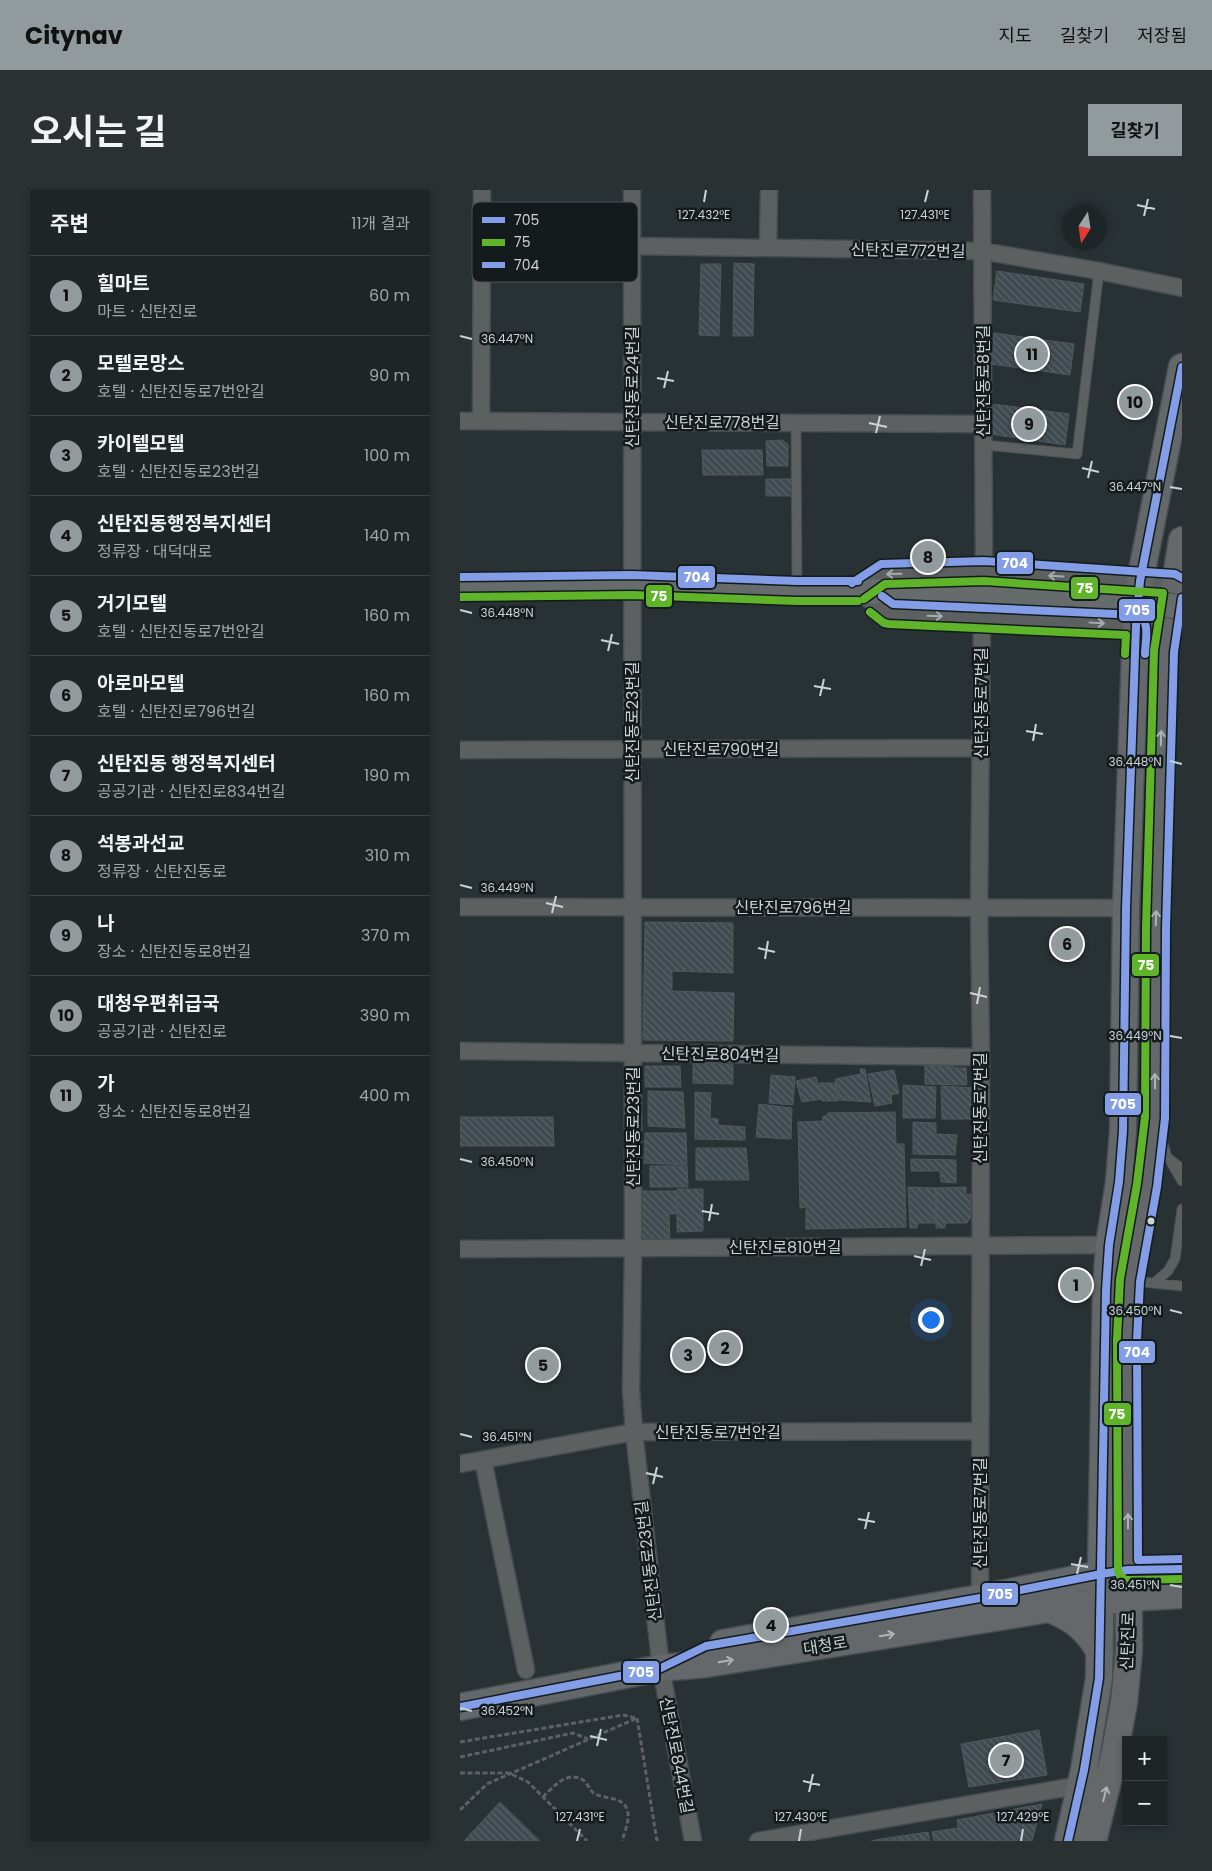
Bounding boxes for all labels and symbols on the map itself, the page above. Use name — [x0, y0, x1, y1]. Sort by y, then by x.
legend — [472, 202, 638, 282]
north arrow — [1062, 205, 1107, 250]
text: 127.432°E — [678, 206, 730, 223]
text: 127.431°E — [900, 206, 950, 223]
text: 705 — [514, 210, 539, 230]
text: 75 — [514, 232, 530, 252]
street label: 신탄진로772번길 — [850, 238, 966, 263]
text: 704 — [514, 255, 539, 275]
street label: 신탄진동로8번길 — [972, 324, 995, 438]
street label: 신탄진동로24번길 — [621, 326, 644, 448]
text: 36.447°N — [481, 330, 533, 347]
pin: 11 — [1016, 335, 1048, 373]
pin: 10 — [1119, 383, 1151, 421]
pin: 9 — [1013, 405, 1045, 443]
street label: 신탄진로778번길 — [664, 411, 780, 434]
text: 36.447°N — [1109, 478, 1161, 495]
pin: 8 — [912, 538, 944, 576]
line badge: 704 — [996, 551, 1034, 575]
text: 704 — [1002, 553, 1028, 573]
line badge: 704 — [677, 565, 716, 589]
text: 704 — [684, 567, 710, 587]
one-way arrow — [886, 569, 902, 578]
one-way arrow — [1048, 571, 1064, 580]
line badge: 75 — [1070, 576, 1099, 600]
text: 75 — [1077, 578, 1093, 598]
line badge: 75 — [645, 584, 673, 608]
text: 75 — [651, 586, 667, 606]
line badge: 705 — [1118, 598, 1156, 622]
text: 705 — [1124, 600, 1150, 620]
text: 36.448°N — [480, 604, 534, 621]
one-way arrow — [926, 611, 942, 620]
one-way arrow — [1088, 618, 1105, 628]
street label: 신탄진동로7번길 — [970, 647, 993, 759]
street label: 신탄진동로23번길 — [621, 661, 644, 783]
one-way arrow — [1157, 731, 1166, 747]
street label: 신탄진로790번길 — [662, 738, 780, 761]
text: 36.448°N — [1108, 753, 1162, 770]
text: 36.449°N — [480, 879, 534, 896]
street label: 신탄진로796번길 — [734, 896, 852, 919]
one-way arrow — [1151, 911, 1161, 927]
pin: 6 — [1051, 925, 1083, 963]
line badge: 75 — [1131, 953, 1160, 977]
text: 75 — [1138, 955, 1154, 975]
text: 36.449°N — [1108, 1027, 1162, 1044]
street label: 신탄진로804번길 — [661, 1042, 779, 1067]
street label: 신탄진동로7번길 — [969, 1052, 992, 1164]
street label: 신탄진동로23번길 — [622, 1066, 645, 1188]
one-way arrow — [1150, 1073, 1160, 1090]
line badge: 705 — [1104, 1092, 1142, 1116]
text: 705 — [1110, 1094, 1136, 1114]
text: 36.450°N — [480, 1153, 534, 1170]
unlabelled marker — [1146, 1216, 1156, 1226]
street label: 신탄진로810번길 — [728, 1236, 842, 1259]
pin: 1 — [1060, 1266, 1092, 1304]
text: 36.450°N — [1108, 1302, 1162, 1319]
your location — [918, 1307, 944, 1333]
pin: 2 — [709, 1329, 741, 1367]
pin: 3 — [672, 1336, 704, 1374]
line badge: 704 — [1118, 1340, 1156, 1364]
text: 704 — [1124, 1342, 1150, 1362]
pin: 5 — [527, 1346, 559, 1384]
line badge: 75 — [1103, 1402, 1132, 1426]
text: 75 — [1109, 1404, 1125, 1424]
street label: 신탄진동로7번안길 — [655, 1421, 781, 1444]
text: 36.451°N — [482, 1428, 532, 1445]
street label: 신탄진동로7번길 — [969, 1457, 992, 1569]
street label: 신탄진동로23번길 — [630, 1499, 667, 1623]
one-way arrow — [1123, 1514, 1133, 1530]
text: 36.451°N — [1110, 1576, 1160, 1593]
line badge: 705 — [981, 1582, 1019, 1606]
text: 705 — [987, 1584, 1013, 1604]
pin: 4 — [755, 1606, 787, 1644]
street label: 신탄진로 — [1115, 1611, 1140, 1671]
one-way arrow — [879, 1629, 895, 1639]
street label: 대청로 — [801, 1631, 849, 1660]
one-way arrow — [718, 1655, 734, 1665]
line badge: 705 — [622, 1660, 660, 1684]
text: 705 — [628, 1662, 654, 1682]
street label: 신탄진로844번길 — [654, 1695, 699, 1815]
text: 36.452°N — [481, 1702, 533, 1719]
pin: 7 — [990, 1741, 1022, 1779]
one-way arrow — [1101, 1786, 1110, 1802]
text: 127.431°E — [555, 1808, 605, 1825]
text: 127.430°E — [774, 1808, 828, 1825]
text: 127.429°E — [997, 1808, 1049, 1825]

